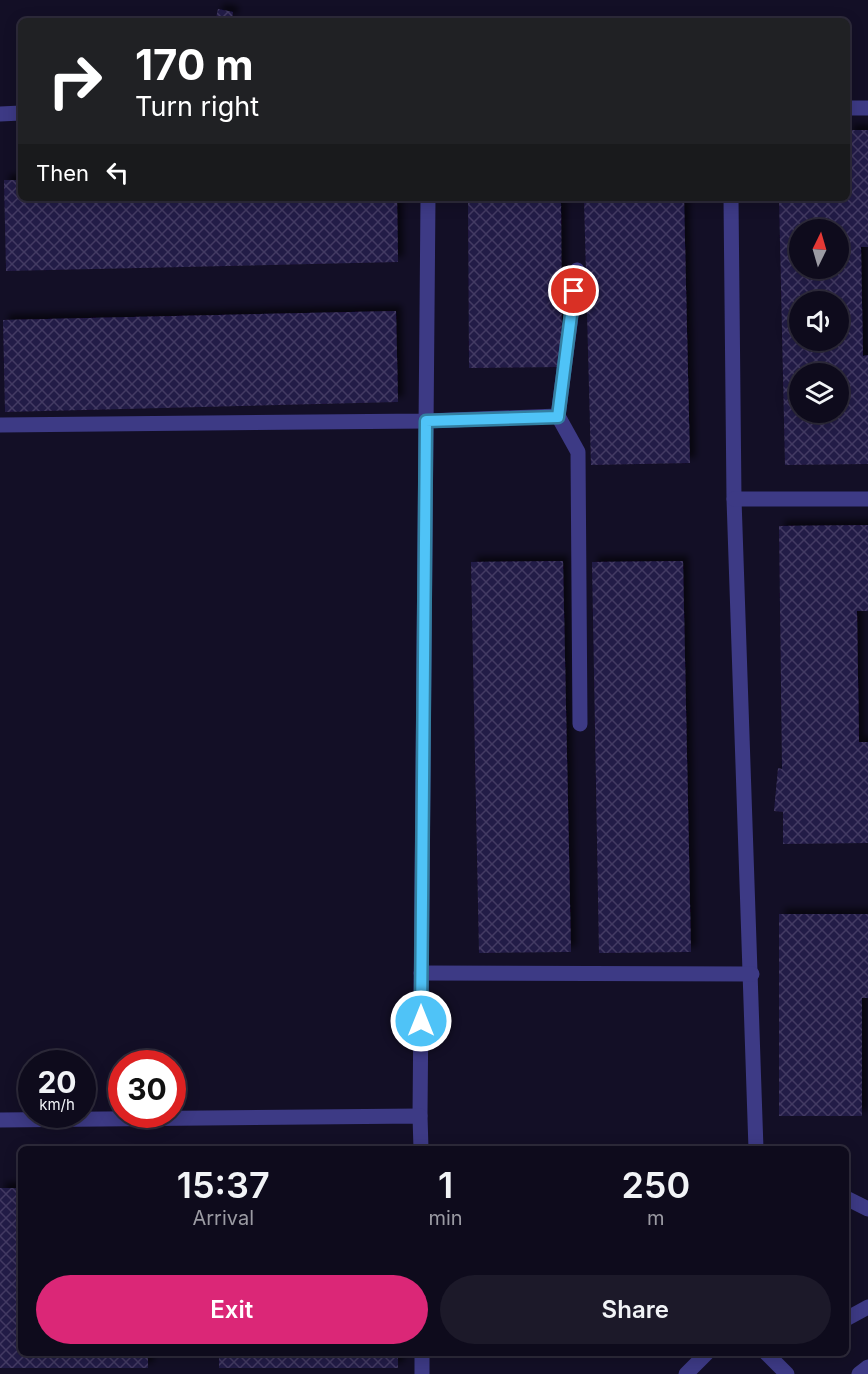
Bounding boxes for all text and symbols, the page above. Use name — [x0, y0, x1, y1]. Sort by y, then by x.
text: 170 m — [135, 39, 253, 90]
icon: right — [36, 42, 114, 120]
text: Turn right — [135, 90, 259, 123]
icon: left — [101, 156, 134, 189]
text: Then — [36, 160, 89, 186]
north arrow — [789, 219, 849, 279]
map controls — [789, 219, 849, 423]
pin — [548, 265, 599, 316]
icon: arrive — [557, 274, 590, 307]
button: sound — [789, 291, 849, 351]
button: layers — [789, 363, 849, 423]
position arrow — [389, 989, 453, 1053]
speed limit sign: 30 — [108, 1050, 186, 1128]
text: 20 — [37, 1064, 77, 1100]
text: km/h — [39, 1095, 75, 1114]
text: 15:37 — [177, 1163, 270, 1207]
text: 1 — [438, 1163, 453, 1207]
text: 250 — [621, 1163, 690, 1207]
text: Arrival — [192, 1206, 254, 1230]
text: min — [428, 1206, 463, 1230]
text: m — [647, 1206, 665, 1230]
button: Exit — [36, 1275, 428, 1344]
button: Share — [440, 1275, 831, 1344]

